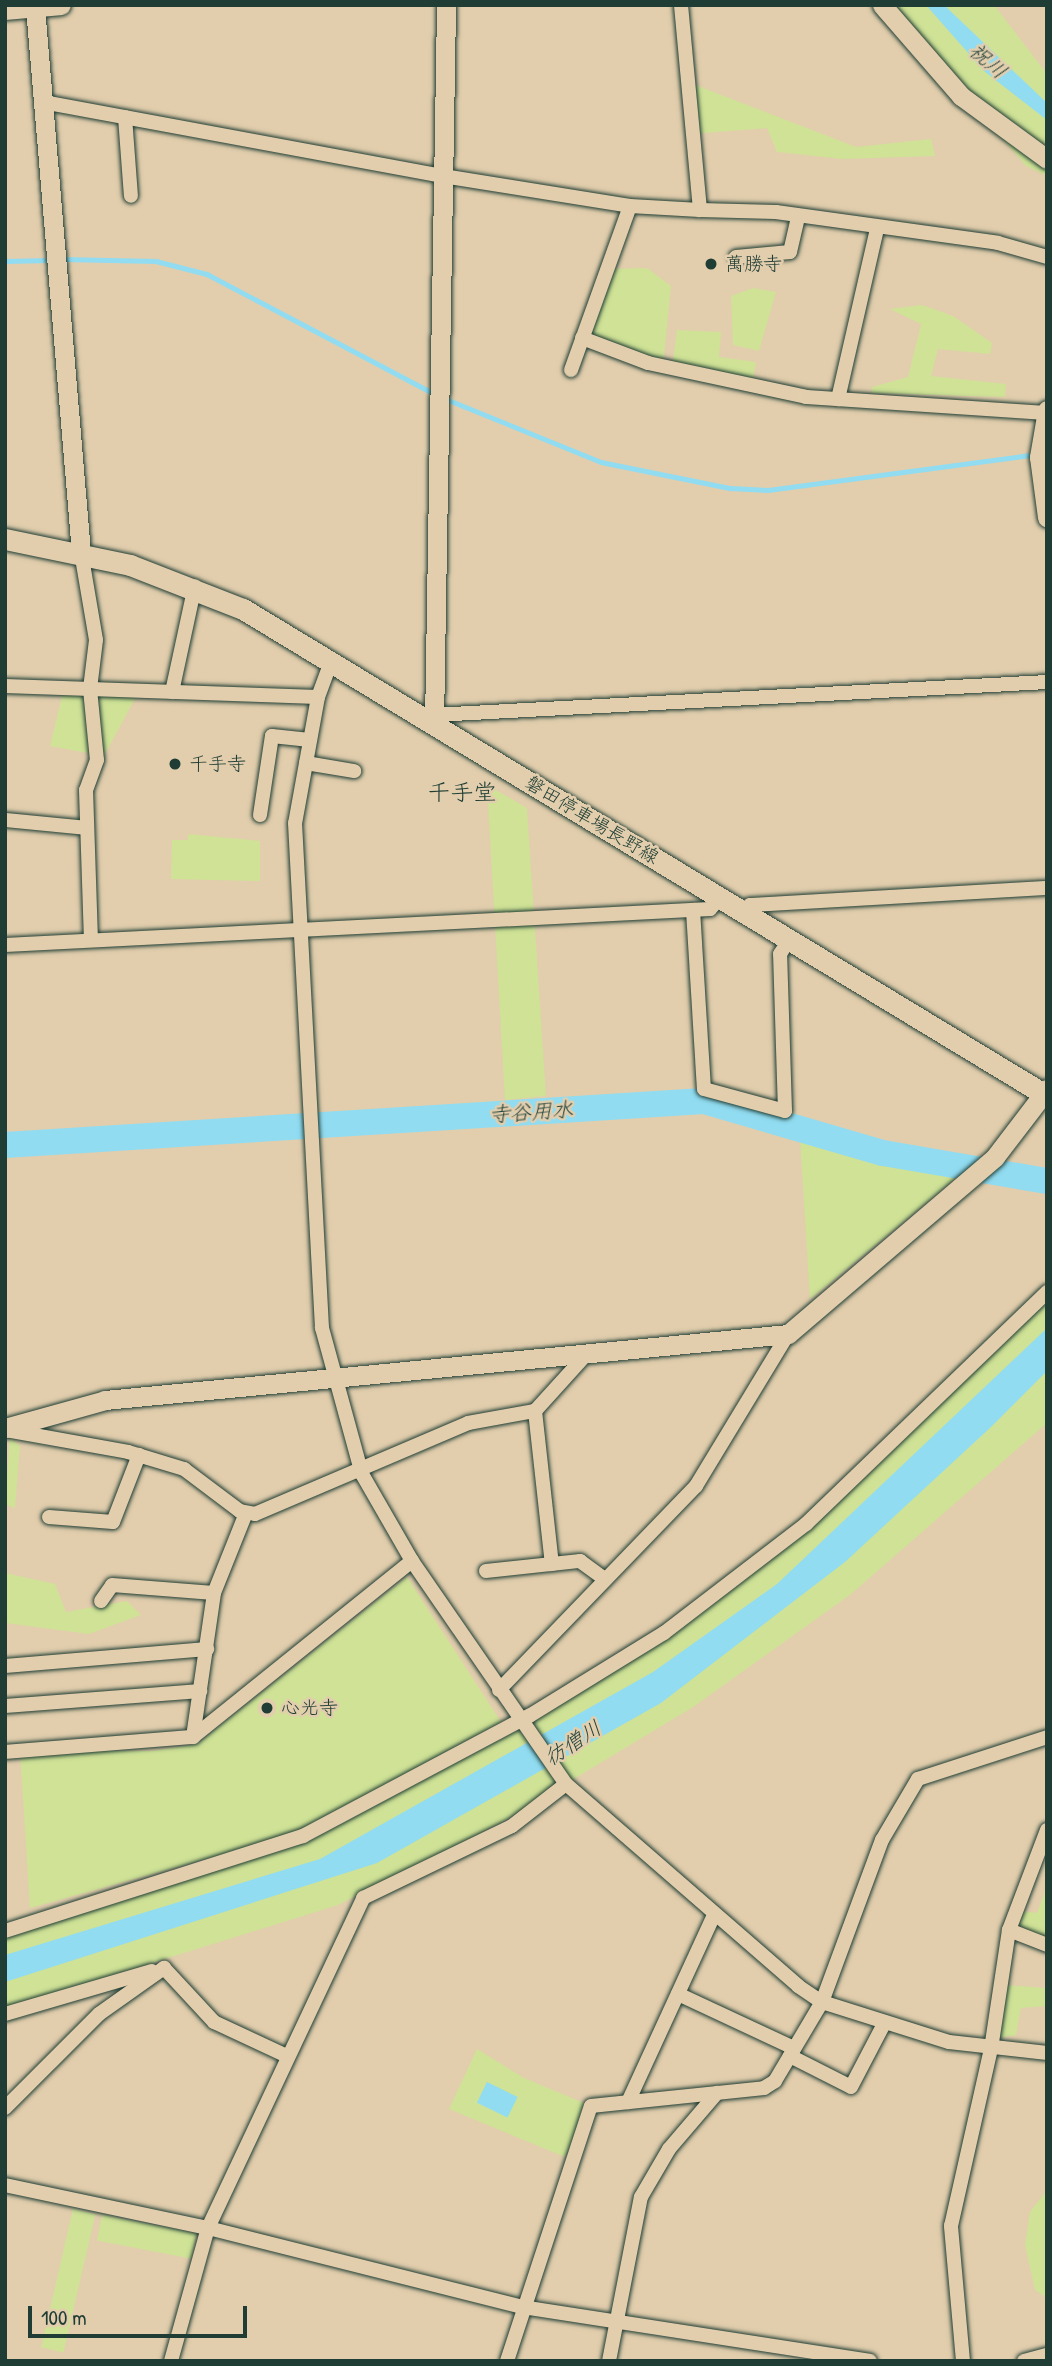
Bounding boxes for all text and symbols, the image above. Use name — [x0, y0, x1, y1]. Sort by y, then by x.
water label: 祝川 — [964, 38, 1012, 84]
place label: 萬勝寺 — [725, 253, 782, 275]
marker: 萬勝寺 — [703, 256, 719, 272]
place label: 千手寺 — [189, 753, 246, 775]
marker: 千手寺 — [167, 756, 183, 772]
street label: 磐田停車場長野線 — [521, 771, 663, 869]
district label: 千手堂 — [428, 778, 496, 806]
water label: 寺谷用水 — [488, 1097, 574, 1127]
place label: 心光寺 — [281, 1697, 338, 1719]
marker: 心光寺 — [259, 1700, 275, 1716]
water label: 彷僧川 — [540, 1715, 606, 1771]
scale bar — [32, 2292, 250, 2336]
text: 100 m — [41, 2303, 87, 2332]

